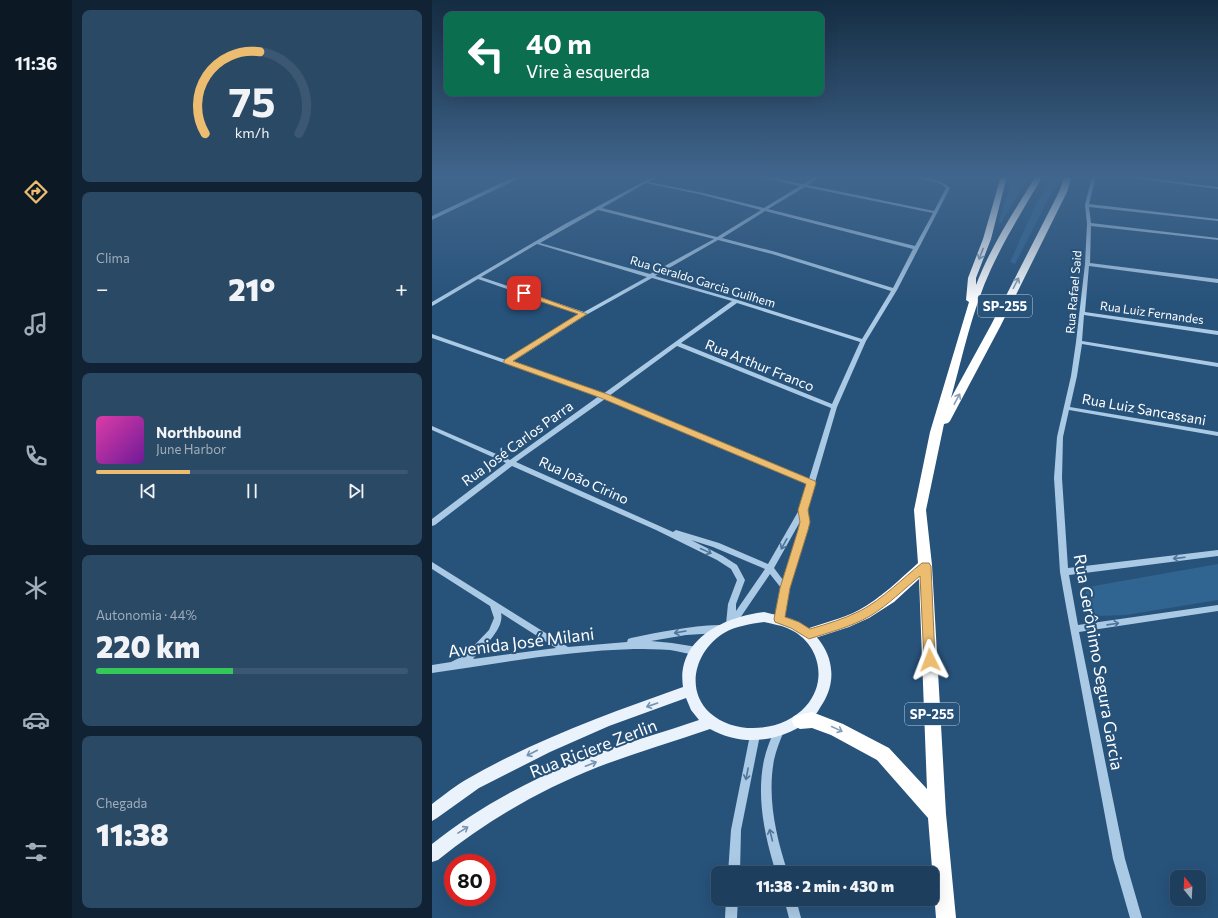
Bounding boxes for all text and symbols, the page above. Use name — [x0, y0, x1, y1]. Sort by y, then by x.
text: 40 m — [526, 26, 592, 60]
icon: left — [460, 28, 512, 80]
text: 11:36 — [15, 52, 57, 74]
text: Vire à esquerda — [526, 60, 650, 82]
text: 75 — [229, 75, 275, 126]
text: km/h — [235, 122, 269, 140]
icon: directions — [22, 178, 50, 206]
one-way arrow — [977, 247, 985, 259]
text: Clima — [96, 250, 130, 266]
street label: Rua Rafael Said — [1062, 250, 1084, 334]
street label: Rua Geraldo Garcia Guilhem — [629, 252, 777, 310]
text: 21° — [228, 270, 275, 307]
text: − — [96, 275, 109, 302]
text: + — [395, 275, 408, 302]
pin — [507, 276, 541, 310]
one-way arrow — [1013, 278, 1020, 290]
icon: arrive — [513, 282, 535, 304]
road number: SP-255 — [978, 295, 1032, 317]
street label: Rua Luiz Fernandes — [1099, 298, 1205, 326]
icon: music — [22, 310, 50, 338]
street label: Rua Arthur Franco — [703, 335, 817, 395]
street label: Rua Luiz Sancassani — [1081, 390, 1207, 428]
one-way arrow — [953, 393, 961, 405]
street label: Rua José Carlos Parra — [458, 397, 576, 489]
text: Northbound — [156, 423, 241, 441]
text: June Harbor — [156, 441, 226, 457]
icon: phone — [22, 442, 50, 470]
street label: Rua João Cirino — [536, 453, 632, 507]
icon: previous — [137, 480, 159, 502]
icon: pause — [241, 480, 263, 502]
icon: next — [345, 480, 367, 502]
one-way arrow — [779, 538, 787, 550]
one-way arrow — [700, 548, 712, 555]
street label: Rua Gerônimo Segura Garcia — [1070, 552, 1128, 772]
one-way arrow — [1173, 554, 1186, 561]
icon: climate — [22, 574, 50, 602]
text: Autonomia · 44% — [96, 607, 197, 623]
one-way arrow — [1106, 620, 1119, 628]
street label: Avenida José Milani — [447, 623, 595, 661]
text: 220 km — [96, 627, 200, 664]
one-way arrow — [674, 628, 687, 636]
position arrow — [909, 639, 951, 681]
one-way arrow — [646, 702, 659, 709]
road number: SP-255 — [905, 703, 959, 725]
icon: car — [22, 706, 50, 734]
street label: Rua Riciere Zerlin — [526, 714, 660, 782]
one-way arrow — [831, 726, 843, 733]
one-way arrow — [526, 750, 538, 757]
one-way arrow — [584, 760, 596, 768]
one-way arrow — [743, 767, 751, 780]
text: Chegada — [96, 795, 147, 811]
text: 11:38 — [96, 815, 169, 852]
one-way arrow — [457, 826, 468, 834]
one-way arrow — [767, 829, 774, 842]
icon: filters — [22, 838, 50, 866]
speed limit sign: 80 — [444, 854, 496, 906]
north arrow — [1170, 870, 1206, 906]
map controls — [1170, 870, 1206, 906]
text: 11:38 · 2 min · 430 m — [756, 877, 894, 895]

